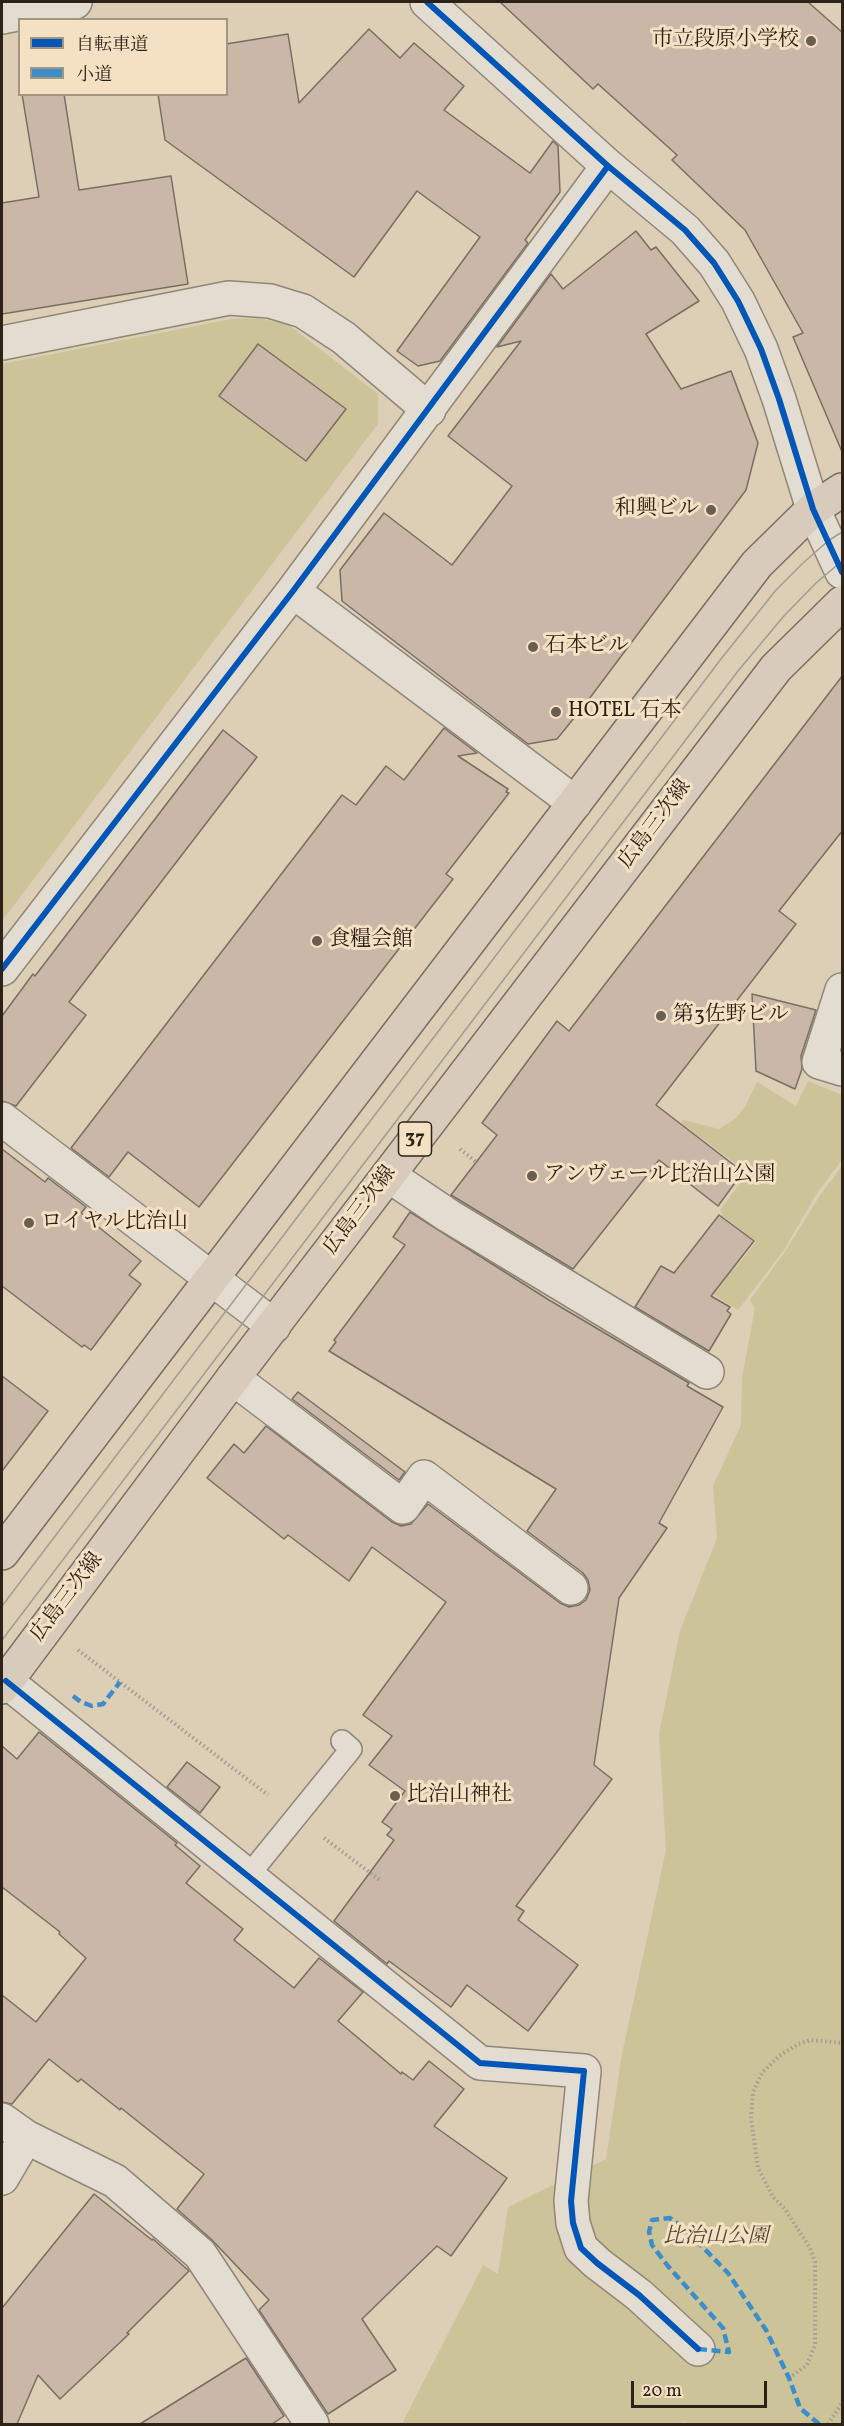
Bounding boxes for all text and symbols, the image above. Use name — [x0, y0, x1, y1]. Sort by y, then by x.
legend — [18, 18, 228, 96]
place label: 市立段原小学校 — [652, 28, 799, 54]
text: 自転車道 — [76, 33, 148, 58]
marker: 市立段原小学校 — [804, 34, 818, 48]
text: 小道 — [76, 63, 112, 88]
place label: 和興ビル — [615, 497, 699, 523]
marker: 和興ビル — [704, 503, 718, 517]
place label: 石本ビル — [545, 634, 629, 660]
marker: 石本ビル — [526, 640, 540, 654]
place label: HOTEL 石本 — [568, 699, 681, 725]
marker: HOTEL 石本 — [549, 705, 563, 719]
street label: 広島三次線 — [614, 775, 698, 875]
place label: 食糧会館 — [329, 928, 413, 954]
marker: 食糧会館 — [310, 934, 324, 948]
place label: 第3佐野ビル — [673, 1003, 789, 1029]
marker: 第3佐野ビル — [654, 1009, 668, 1023]
road number: 37 — [398, 1122, 432, 1156]
street label: 広島三次線 — [319, 1161, 403, 1261]
place label: アンヴェール比治山公園 — [544, 1163, 775, 1189]
marker: アンヴェール比治山公園 — [525, 1169, 539, 1183]
place label: ロイヤル比治山 — [41, 1210, 188, 1236]
marker: ロイヤル比治山 — [22, 1216, 36, 1230]
street label: 広島三次線 — [26, 1548, 110, 1648]
place label: 比治山神社 — [407, 1783, 512, 1809]
marker: 比治山神社 — [388, 1789, 402, 1803]
park label: 比治山公園 — [664, 2225, 768, 2251]
scale bar — [634, 2369, 770, 2407]
text: 20 m — [642, 2379, 682, 2404]

